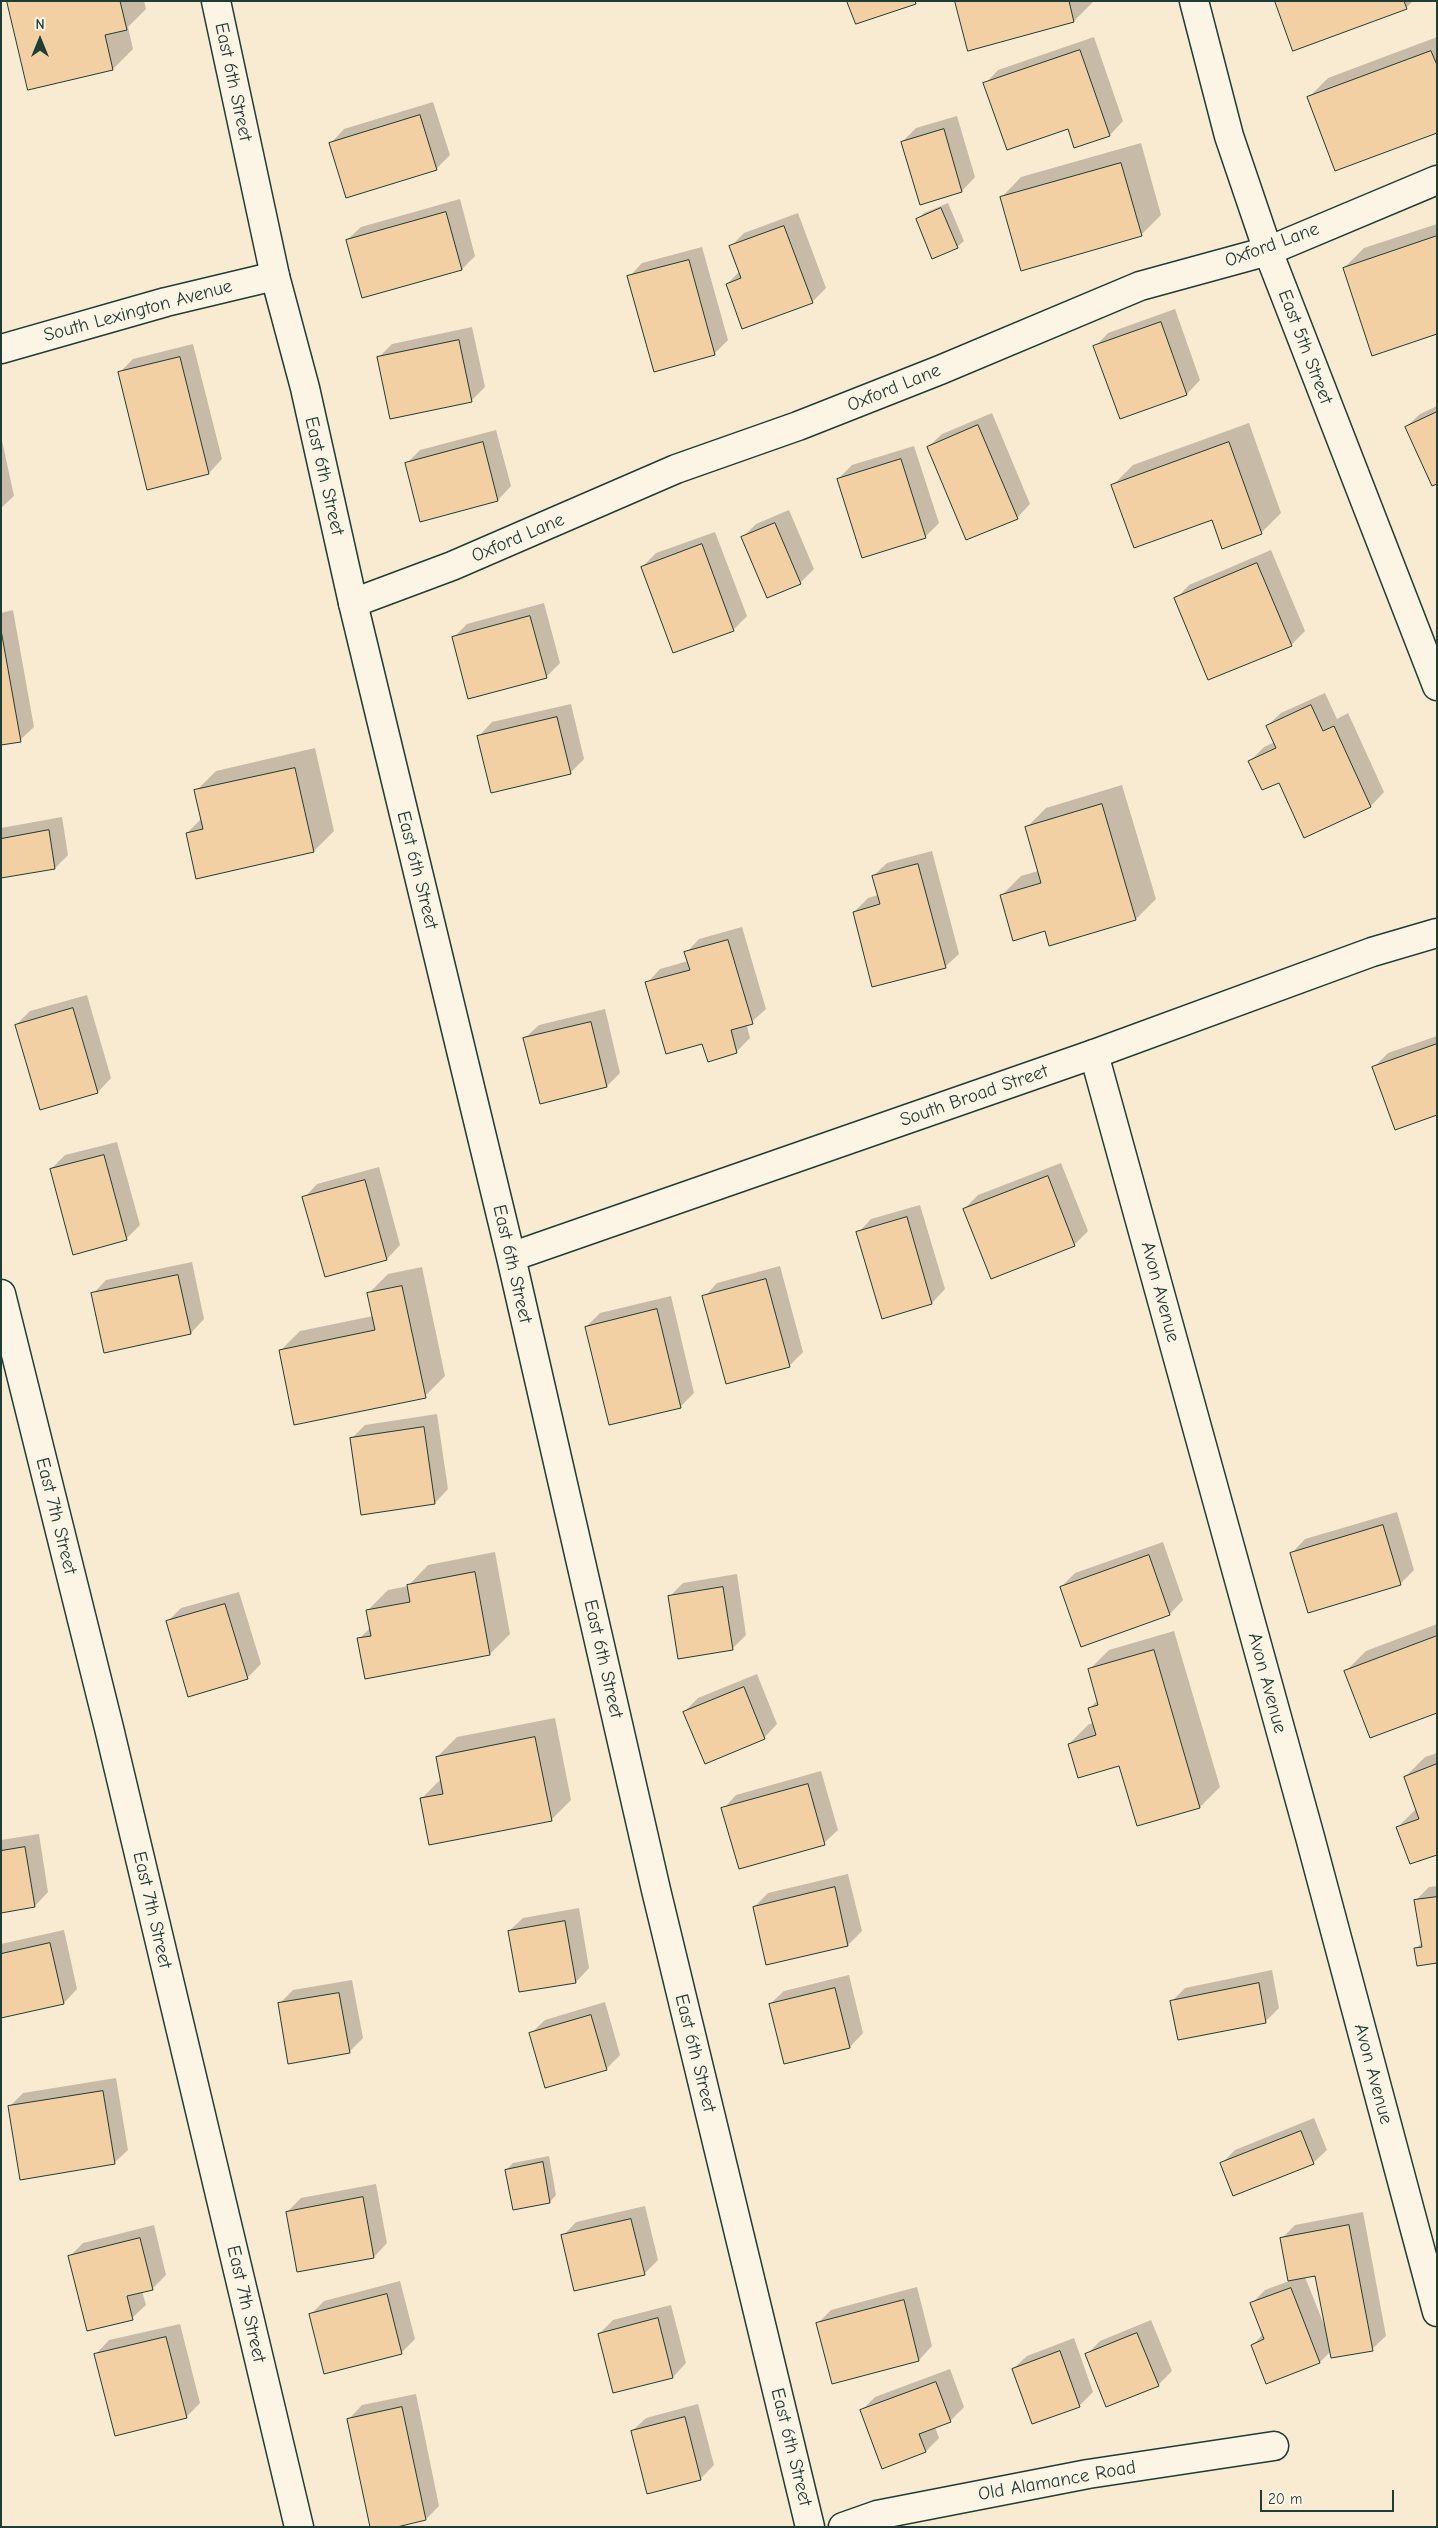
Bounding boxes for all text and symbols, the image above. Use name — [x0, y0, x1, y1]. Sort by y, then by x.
north arrow — [15, 15, 65, 65]
text: N — [35, 16, 45, 33]
street label: East 6th Street — [209, 21, 257, 143]
street label: Oxford Lane — [1222, 217, 1322, 273]
street label: South Lexington Avenue — [41, 275, 235, 347]
street label: East 5th Street — [1273, 287, 1337, 407]
street label: Oxford Lane — [844, 359, 944, 417]
street label: East 6th Street — [299, 415, 349, 537]
street label: Oxford Lane — [468, 508, 568, 568]
street label: East 6th Street — [391, 809, 443, 931]
street label: South Broad Street — [897, 1060, 1051, 1132]
street label: East 6th Street — [487, 1203, 537, 1325]
street label: Avon Avenue — [1136, 1239, 1184, 1345]
street label: East 7th Street — [30, 1455, 82, 1577]
street label: East 6th Street — [578, 1598, 628, 1720]
street label: Avon Avenue — [1243, 1630, 1291, 1736]
street label: East 7th Street — [127, 1849, 177, 1971]
street label: East 6th Street — [669, 1992, 721, 2114]
street label: Avon Avenue — [1349, 2021, 1397, 2127]
street label: East 7th Street — [221, 2243, 271, 2365]
street label: East 6th Street — [765, 2386, 817, 2508]
street label: Old Alamance Road — [976, 2456, 1138, 2506]
scale bar — [1263, 2480, 1397, 2512]
text: 20 m — [1268, 2490, 1302, 2508]

